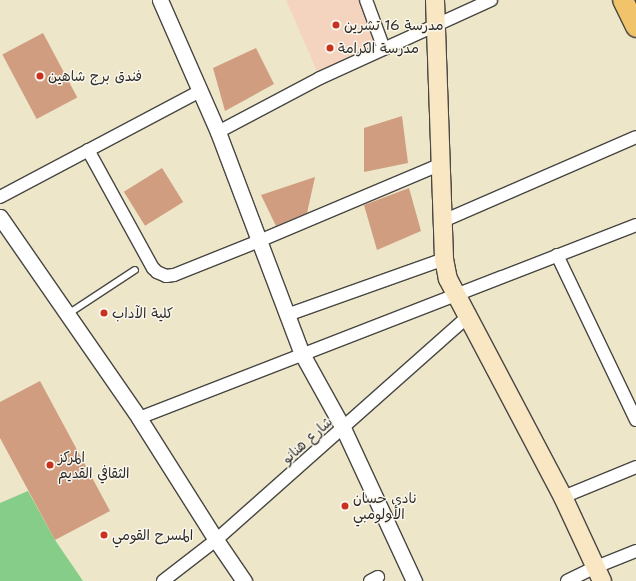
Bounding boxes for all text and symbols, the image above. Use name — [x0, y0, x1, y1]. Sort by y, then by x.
place label: مدرسة 16 تشرين — [344, 17, 443, 33]
marker: مدرسة 16 تشرين — [331, 20, 341, 30]
place label: مدرسة الكرامة — [338, 40, 419, 56]
marker: مدرسة الكرامة — [325, 43, 335, 53]
place label: فندق برج شاهين — [48, 68, 142, 84]
marker: فندق برج شاهين — [35, 71, 45, 81]
place label: كلية الآداب — [112, 305, 173, 321]
marker: كلية الآداب — [99, 308, 109, 318]
street label: شارع هنانو — [278, 413, 336, 467]
place label: المركز الثقافي القديم — [58, 449, 130, 482]
marker: المركز الثقافي القديم — [45, 460, 55, 470]
place label: نادي حسان الأولومبي — [353, 490, 416, 522]
marker: نادي حسان الأولومبي — [340, 501, 350, 511]
place label: المسرح القومي — [112, 527, 193, 543]
marker: المسرح القومي — [99, 530, 109, 540]

